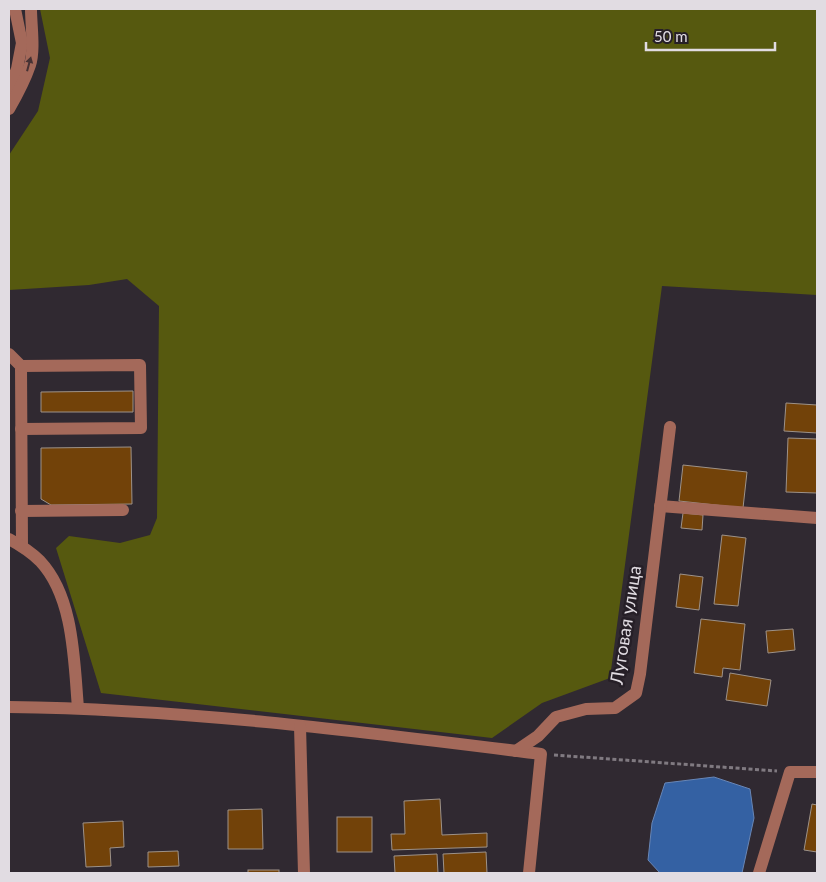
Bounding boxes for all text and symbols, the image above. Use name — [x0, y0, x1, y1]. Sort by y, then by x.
scale bar — [646, 20, 775, 52]
text: 50 m — [654, 27, 688, 45]
one-way arrow — [25, 57, 33, 72]
street label: Луговая улица — [605, 564, 645, 687]

